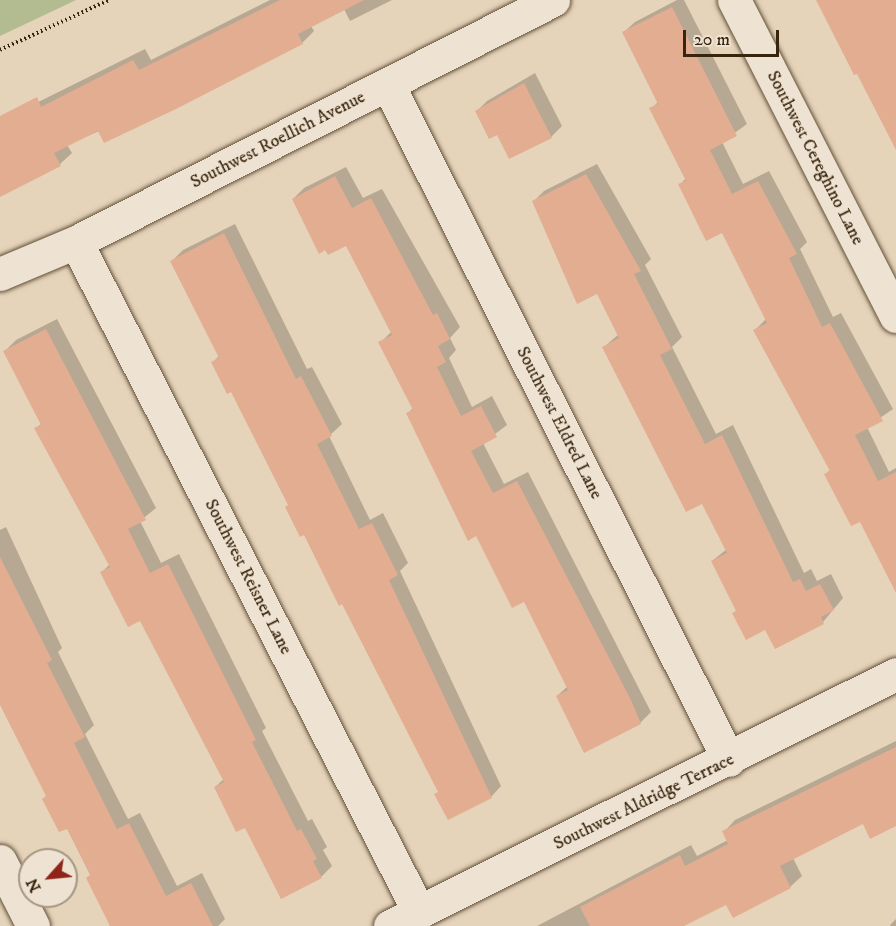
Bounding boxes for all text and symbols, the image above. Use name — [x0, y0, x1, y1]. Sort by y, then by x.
scale bar — [686, 18, 782, 56]
text: 20 m — [694, 29, 730, 51]
street label: Southwest Cereghino Lane — [762, 67, 868, 249]
street label: Southwest Roellich Avenue — [187, 87, 369, 193]
street label: Southwest Eldred Lane — [511, 343, 607, 503]
street label: Southwest Reisner Lane — [199, 496, 297, 658]
street label: Southwest Aldridge Terrace — [550, 749, 738, 855]
north arrow — [18, 848, 78, 908]
text: N — [22, 875, 46, 896]

